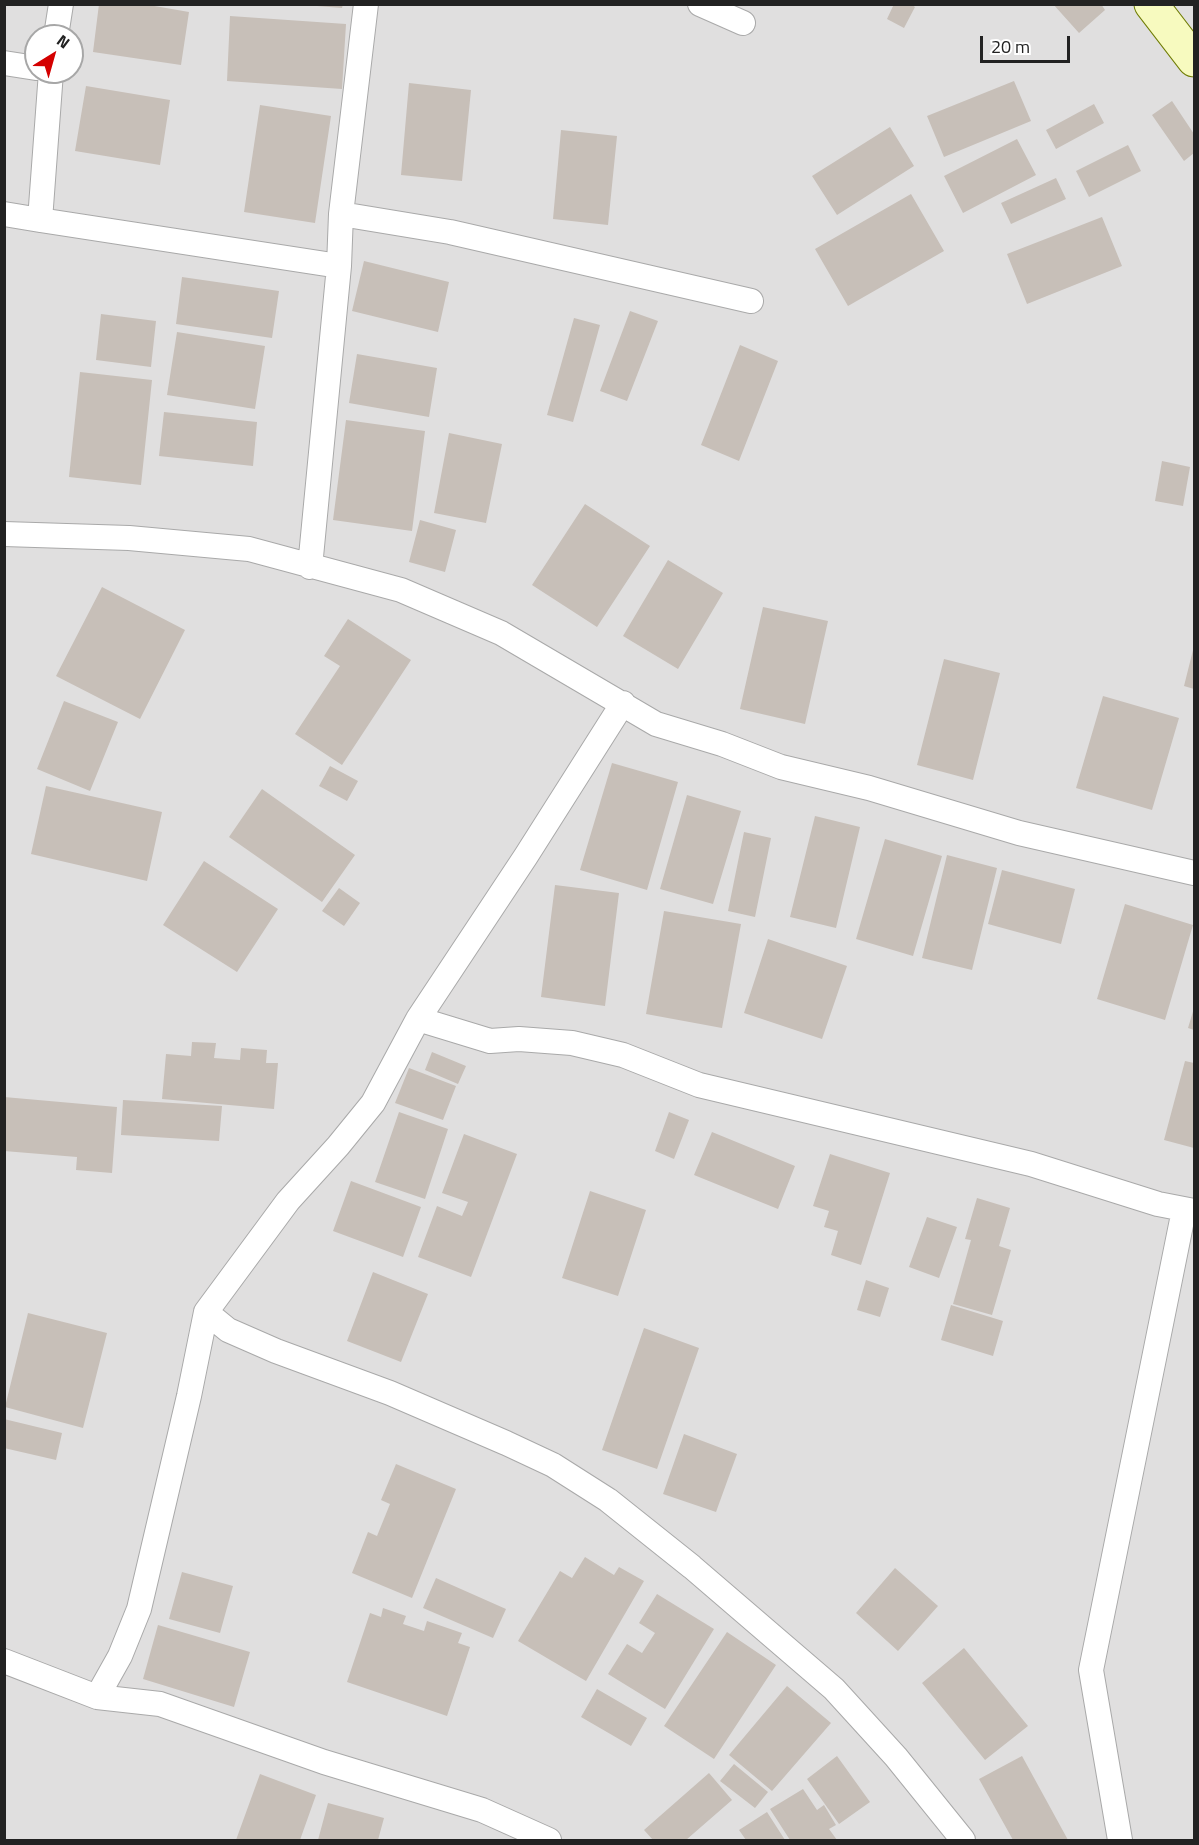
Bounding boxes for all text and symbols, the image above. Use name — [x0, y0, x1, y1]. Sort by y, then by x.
north arrow — [24, 24, 84, 84]
scale bar — [983, 24, 1073, 62]
text: N — [52, 28, 75, 54]
text: 20 m — [991, 33, 1030, 60]

